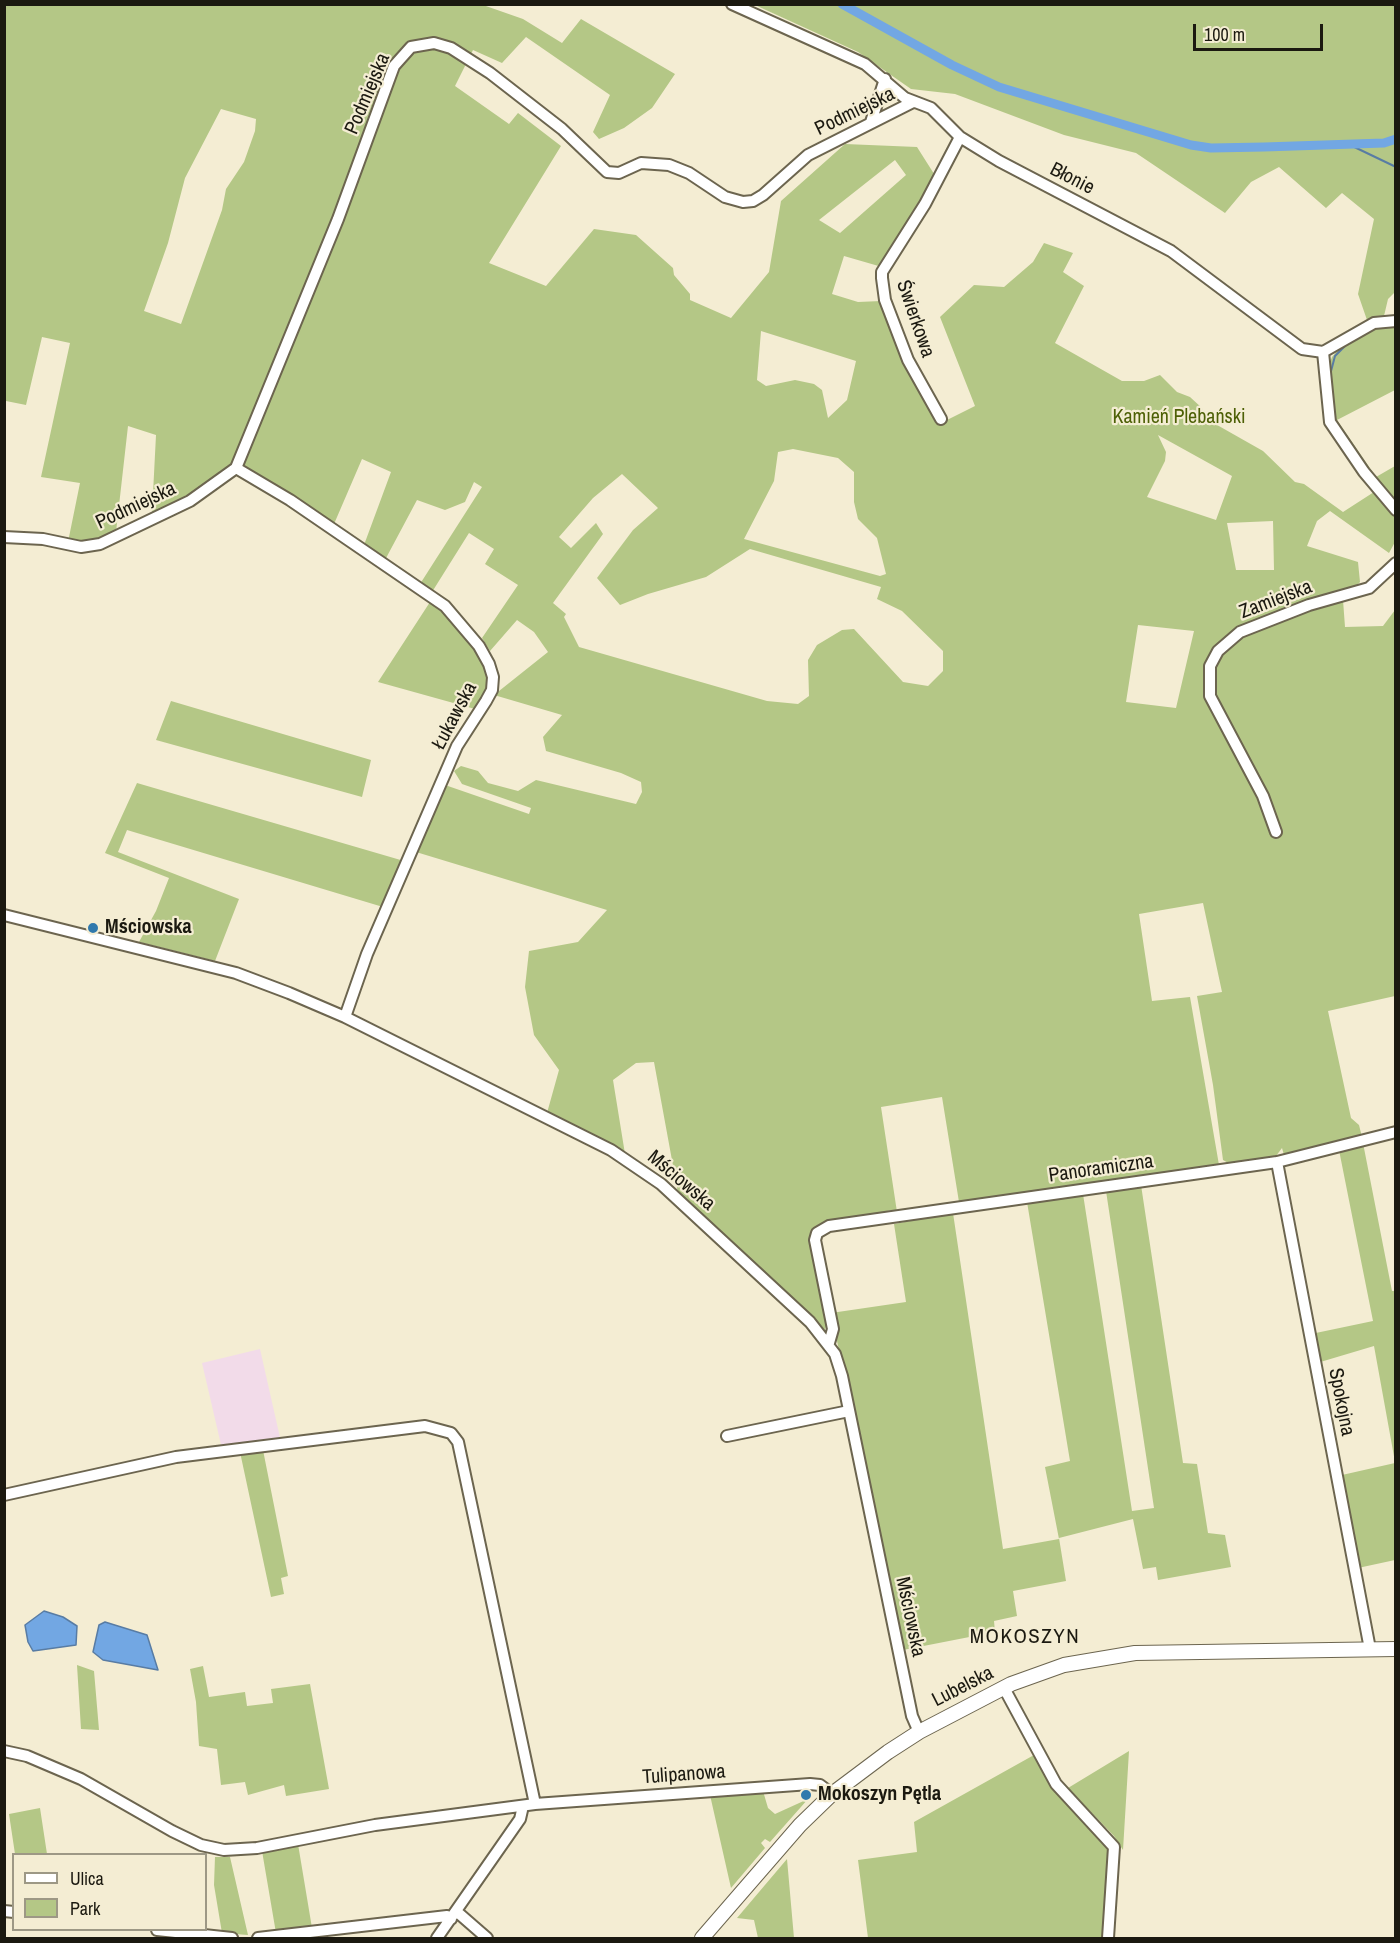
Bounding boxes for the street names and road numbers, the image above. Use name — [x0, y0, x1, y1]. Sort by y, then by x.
street label: Podmiejska — [340, 50, 396, 138]
street label: Podmiejska — [811, 82, 899, 142]
street label: Błonie — [1046, 158, 1098, 200]
street label: Świerkowa — [891, 277, 939, 361]
street label: Podmiejska — [92, 477, 180, 535]
street label: Zamiejska — [1236, 575, 1316, 625]
street label: Łukawska — [427, 678, 483, 754]
street label: Mściowska — [642, 1146, 720, 1216]
street label: Panoramiczna — [1047, 1150, 1155, 1188]
street label: Spokojna — [1323, 1366, 1359, 1438]
street label: Mściowska — [890, 1575, 930, 1659]
street label: Lubelska — [928, 1661, 998, 1713]
street label: Tulipanowa — [642, 1760, 726, 1790]

